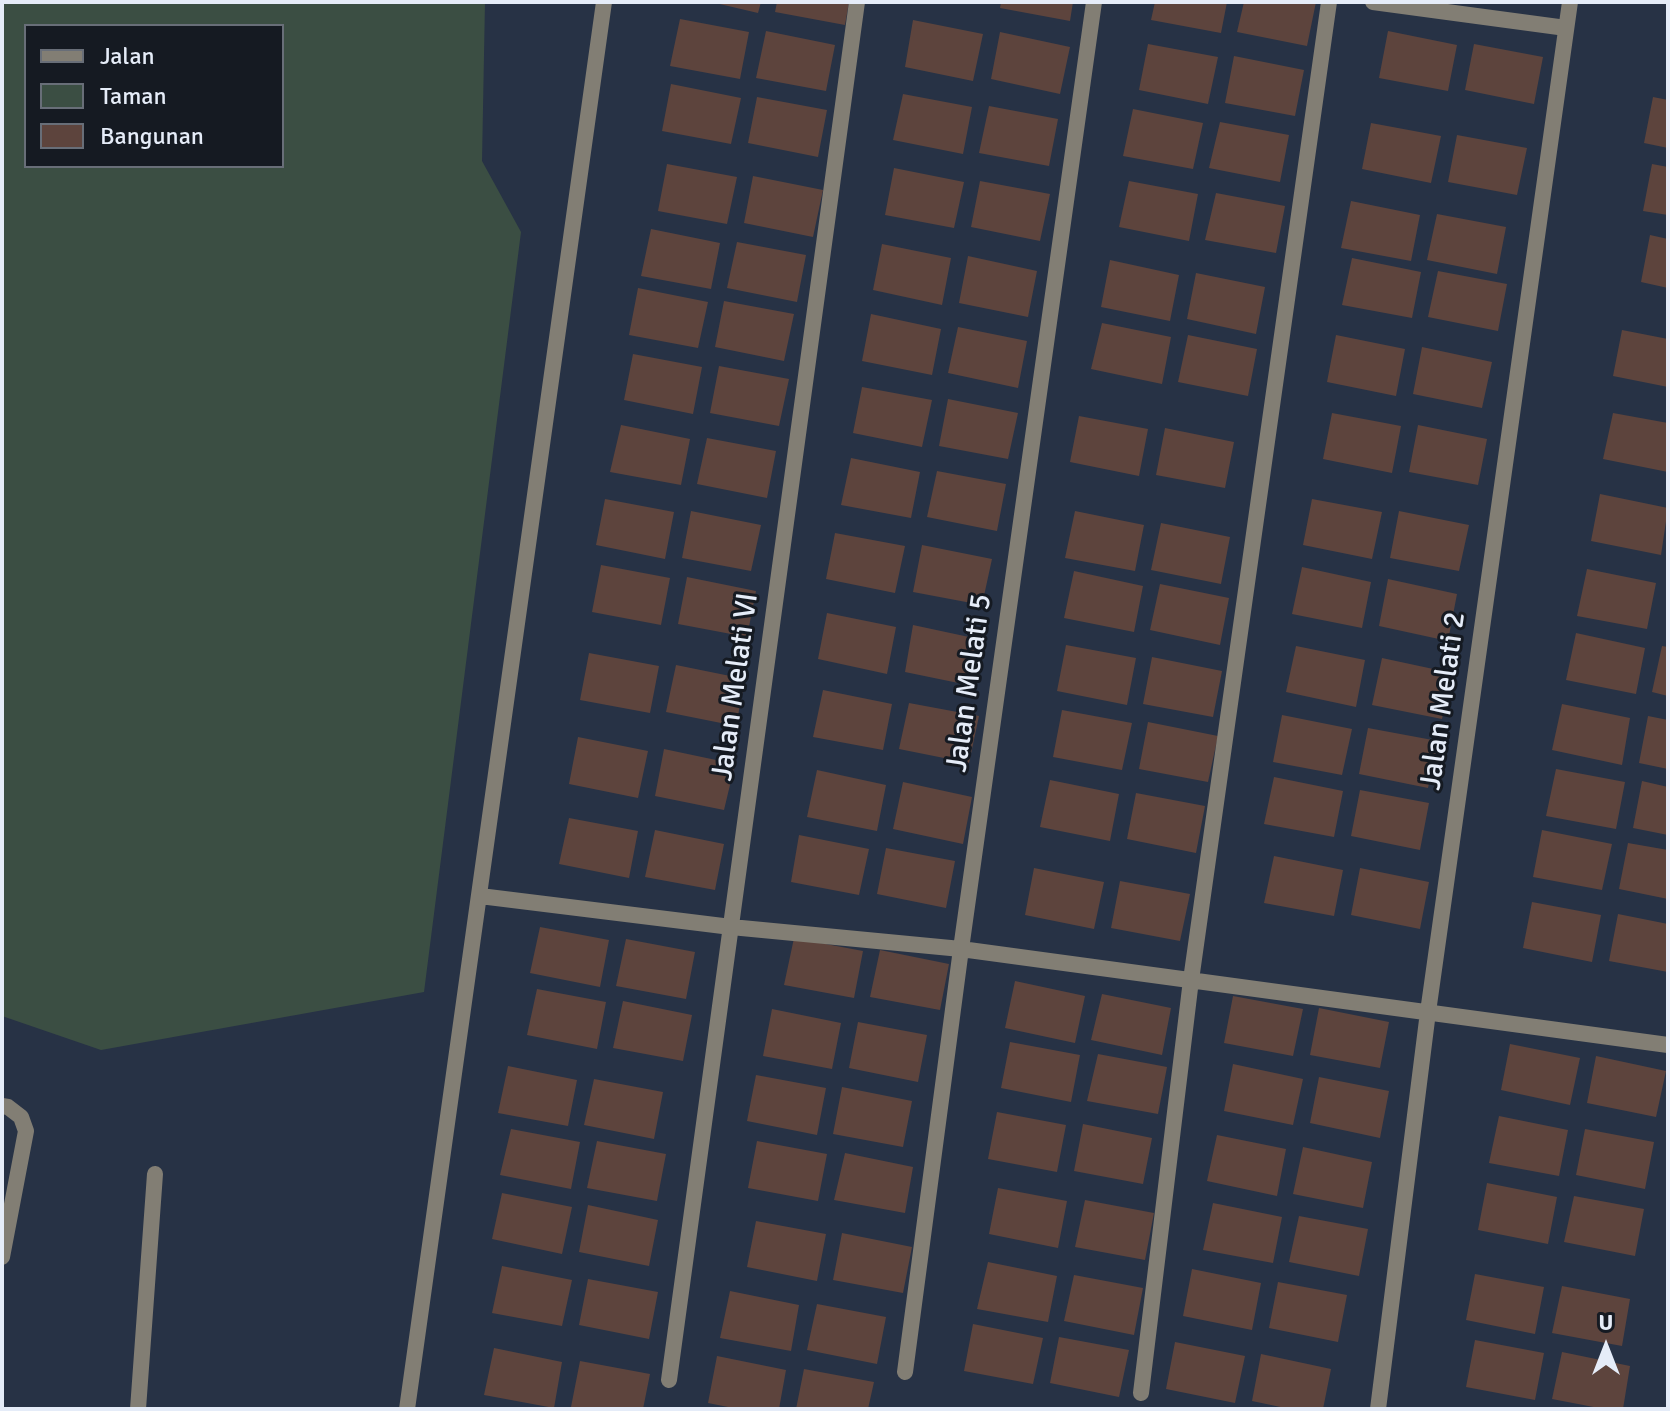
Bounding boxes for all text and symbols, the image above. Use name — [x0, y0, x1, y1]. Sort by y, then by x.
legend — [24, 24, 284, 168]
text: Jalan — [100, 41, 155, 71]
text: Taman — [100, 81, 167, 111]
text: Bangunan — [100, 121, 204, 151]
street label: Jalan Melati VI — [705, 591, 767, 783]
street label: Jalan Melati 5 — [940, 592, 1000, 774]
street label: Jalan Melati 2 — [1414, 610, 1474, 792]
north arrow — [1566, 1307, 1646, 1387]
text: U — [1599, 1309, 1613, 1336]

